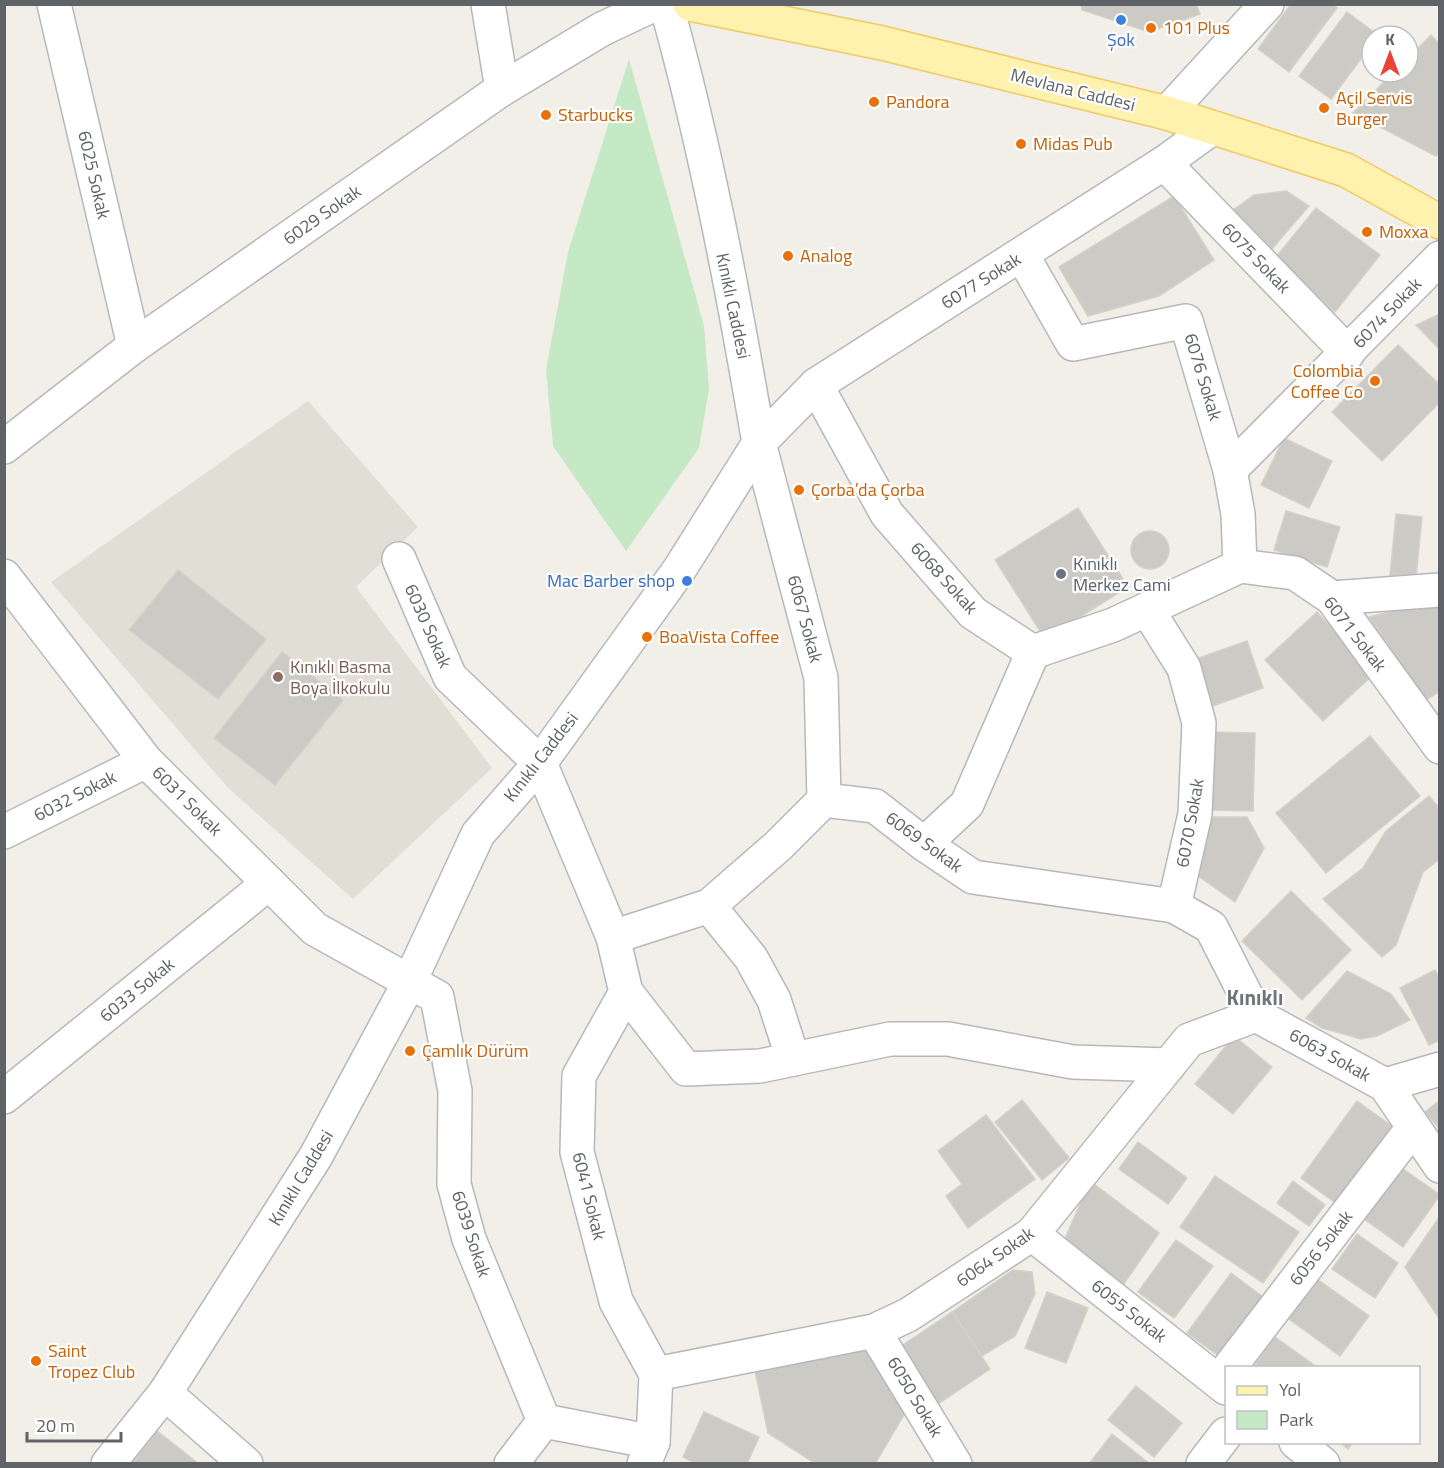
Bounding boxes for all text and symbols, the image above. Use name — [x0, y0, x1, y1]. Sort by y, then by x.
marker: Şok — [1114, 13, 1128, 27]
place label: 101 Plus — [1163, 14, 1230, 41]
marker: 101 Plus — [1144, 21, 1158, 35]
north arrow — [1360, 24, 1420, 84]
place label: Şok — [1107, 26, 1135, 53]
text: K — [1385, 27, 1395, 51]
street label: Mevlana Caddesi — [1008, 61, 1138, 118]
place label: Açil Servis Burger — [1336, 84, 1413, 132]
place label: Pandora — [886, 88, 950, 115]
marker: Pandora — [867, 95, 881, 109]
place label: Starbucks — [558, 101, 633, 128]
marker: Açil Servis Burger — [1317, 101, 1331, 115]
marker: Starbucks — [539, 108, 553, 122]
street label: 6025 Sokak — [71, 128, 118, 222]
place label: Midas Pub — [1033, 130, 1113, 157]
marker: Midas Pub — [1014, 137, 1028, 151]
street label: 6029 Sokak — [277, 178, 367, 251]
street label: 6075 Sokak — [1215, 216, 1298, 300]
place label: Moxxa — [1379, 218, 1429, 245]
marker: Moxxa — [1360, 225, 1374, 239]
place label: Analog — [800, 242, 852, 269]
street label: 6077 Sokak — [936, 245, 1026, 316]
marker: Analog — [781, 249, 795, 263]
street label: Kınıklı Caddesi — [709, 250, 758, 361]
street label: 6074 Sokak — [1346, 271, 1428, 354]
street label: 6076 Sokak — [1177, 330, 1230, 424]
place label: Colombia Coffee Co — [1291, 357, 1363, 405]
marker: Colombia Coffee Co — [1368, 374, 1382, 388]
place label: Çorba’da Çorba — [811, 476, 924, 503]
marker: Çorba’da Çorba — [792, 483, 806, 497]
street label: 6068 Sokak — [904, 535, 985, 620]
place label: Kınıklı Merkez Cami — [1073, 550, 1171, 598]
place label: Mac Barber shop — [547, 567, 675, 594]
marker: Kınıklı Merkez Cami — [1054, 567, 1068, 581]
street label: 6067 Sokak — [781, 572, 830, 666]
marker: Mac Barber shop — [680, 574, 694, 588]
street label: 6030 Sokak — [398, 579, 459, 673]
street label: 6071 Sokak — [1317, 590, 1394, 678]
place label: BoaVista Coffee — [659, 623, 779, 650]
marker: BoaVista Coffee — [640, 630, 654, 644]
place label: Kınıklı Basma Boya İlkokulu — [290, 653, 391, 701]
marker: Kınıklı Basma Boya İlkokulu — [271, 670, 285, 684]
street label: Kınıklı Caddesi — [497, 706, 584, 807]
street label: 6031 Sokak — [146, 759, 229, 842]
street label: 6032 Sokak — [29, 763, 121, 828]
street label: 6070 Sokak — [1168, 776, 1211, 869]
street label: 6069 Sokak — [880, 804, 969, 879]
street label: 6033 Sokak — [93, 951, 180, 1028]
district label: Kınıklı — [1227, 981, 1283, 1013]
street label: 6063 Sokak — [1284, 1021, 1376, 1088]
place label: Çamlık Dürüm — [422, 1037, 529, 1064]
marker: Çamlık Dürüm — [403, 1044, 417, 1058]
street label: Kınıklı Caddesi — [261, 1125, 340, 1231]
street label: 6041 Sokak — [566, 1149, 614, 1243]
street label: 6039 Sokak — [445, 1187, 498, 1281]
street label: 6056 Sokak — [1282, 1204, 1359, 1291]
street label: 6064 Sokak — [950, 1220, 1040, 1293]
street label: 6055 Sokak — [1086, 1272, 1173, 1349]
place label: Saint Tropez Club — [48, 1337, 135, 1385]
street label: 6050 Sokak — [881, 1351, 950, 1442]
marker: Saint Tropez Club — [29, 1354, 43, 1368]
legend — [1225, 1366, 1420, 1444]
text: Yol — [1279, 1376, 1301, 1403]
scale bar — [27, 1405, 122, 1443]
text: Park — [1279, 1406, 1314, 1433]
text: 20 m — [36, 1412, 75, 1439]

